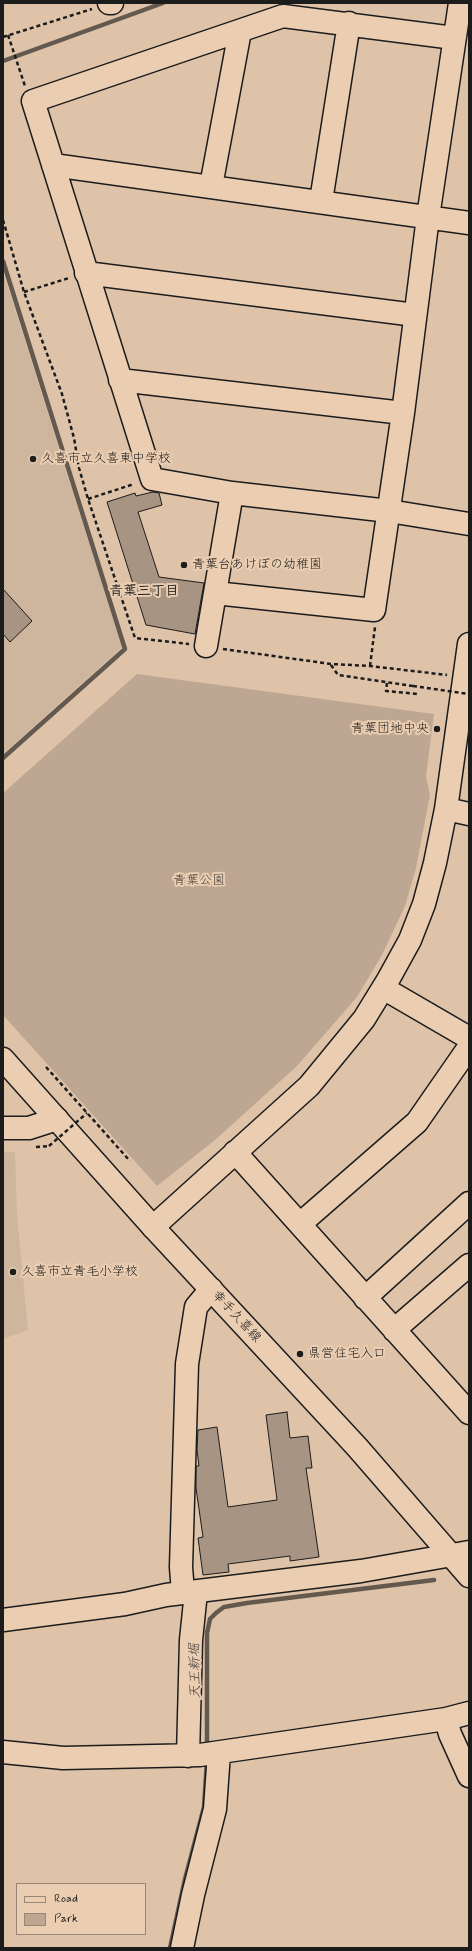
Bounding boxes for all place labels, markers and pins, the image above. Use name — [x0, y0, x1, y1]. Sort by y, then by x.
place label: 久喜市立久喜東中学校 — [41, 451, 171, 467]
marker: 久喜市立久喜東中学校 — [28, 454, 38, 464]
place label: 青葉台あけぼの幼稚園 — [192, 557, 322, 573]
marker: 青葉台あけぼの幼稚園 — [179, 560, 189, 570]
place label: 青葉団地中央 — [351, 721, 429, 737]
marker: 青葉団地中央 — [432, 724, 442, 734]
place label: 久喜市立青毛小学校 — [21, 1264, 138, 1280]
marker: 久喜市立青毛小学校 — [8, 1267, 18, 1277]
place label: 県営住宅入口 — [308, 1346, 386, 1362]
marker: 県営住宅入口 — [295, 1349, 305, 1359]

